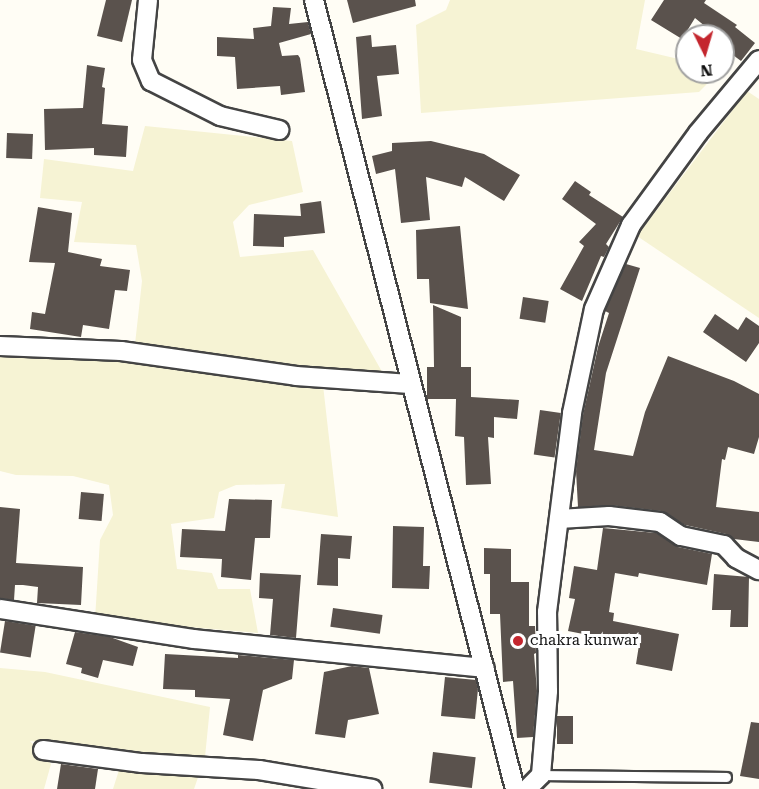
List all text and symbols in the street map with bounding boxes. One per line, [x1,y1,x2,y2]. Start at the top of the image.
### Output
north arrow [675,24,735,84]
text: N [699,60,713,80]
place label: chakra kunwar [530,632,638,650]
marker: chakra kunwar [511,634,525,648]

